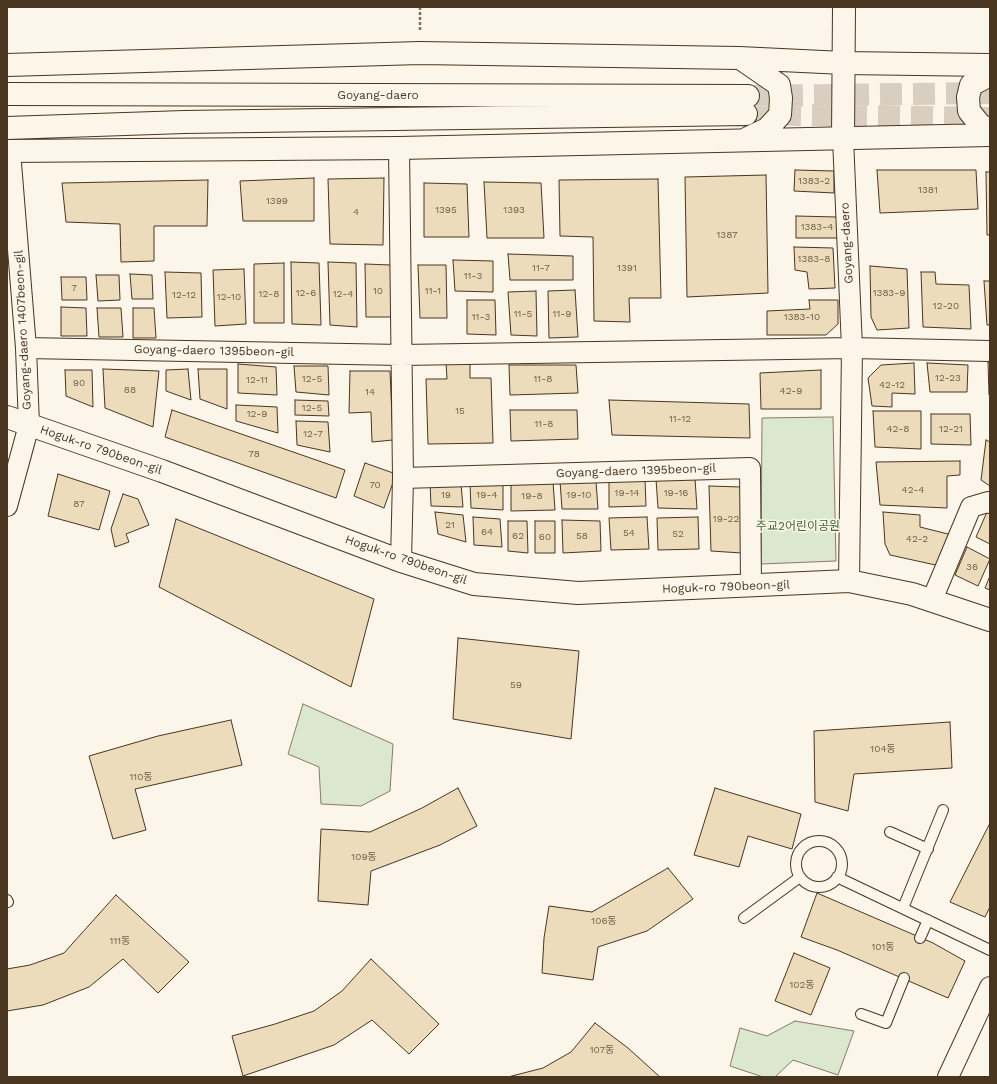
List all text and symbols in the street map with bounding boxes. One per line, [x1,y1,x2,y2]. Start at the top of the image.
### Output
street label: Goyang-daero [337,88,419,102]
house number: 1383-2 [798,175,830,187]
house number: 1381 [918,184,938,196]
house number: 1399 [266,195,288,207]
street label: Goyang-daero [838,202,856,284]
house number: 1395 [435,204,457,216]
house number: 1393 [503,204,525,216]
house number: 4 [353,206,359,218]
house number: 1383-4 [801,221,833,233]
house number: 1387 [716,229,738,241]
street label: Goyang-daero 1407beon-gil [12,250,34,410]
house number: 1383-8 [798,253,830,265]
house number: 11-7 [532,262,550,274]
house number: 1391 [617,262,637,274]
house number: 11-3 [464,270,482,282]
house number: 7 [71,282,77,294]
house number: 10 [373,285,383,297]
house number: 11-1 [425,285,441,297]
house number: 12-6 [296,287,316,299]
house number: 1383-9 [873,287,905,299]
house number: 12-8 [259,288,279,300]
house number: 12-4 [333,288,353,300]
house number: 12-12 [172,289,196,301]
house number: 12-10 [217,291,241,303]
house number: 12-20 [933,300,959,312]
house number: 11-5 [514,308,532,320]
house number: 11-9 [553,308,571,320]
house number: 11-3 [472,311,490,323]
house number: 1383-10 [784,311,820,323]
street label: Goyang-daero 1395beon-gil [134,342,294,360]
house number: 12-23 [935,372,961,384]
house number: 12-5 [302,373,322,385]
house number: 11-8 [533,373,553,385]
house number: 12-11 [246,374,268,386]
house number: 90 [73,377,85,389]
house number: 42-12 [879,379,905,391]
house number: 88 [124,384,136,396]
house number: 42-9 [780,385,802,397]
house number: 14 [365,386,375,398]
house number: 12-5 [302,402,322,414]
house number: 15 [455,405,465,417]
house number: 12-9 [247,408,267,420]
house number: 11-12 [669,413,691,425]
house number: 11-8 [534,418,554,430]
street label: Hoguk-ro 790beon-gil [38,422,164,478]
house number: 42-8 [887,423,909,435]
house number: 12-21 [939,423,963,435]
house number: 12-7 [303,428,323,440]
house number: 78 [248,448,260,460]
street label: Goyang-daero 1395beon-gil [556,461,716,481]
house number: 70 [369,479,381,491]
house number: 42-4 [902,484,924,496]
house number: 19-14 [615,487,639,499]
house number: 19-16 [664,487,688,499]
house number: 19 [441,489,451,501]
house number: 19-4 [476,489,498,501]
house number: 19-10 [567,489,591,501]
house number: 19-8 [521,490,543,502]
house number: 87 [73,498,85,510]
house number: 19-22 [713,513,739,525]
house number: 21 [445,519,455,531]
park label: 주교2어린이공원 [756,519,840,533]
house number: 64 [481,526,493,538]
house number: 54 [623,527,635,539]
house number: 52 [672,528,684,540]
house number: 62 [512,530,524,542]
house number: 58 [576,530,588,542]
house number: 60 [539,531,551,543]
street label: Hoguk-ro 790beon-gil [343,532,469,588]
house number: 42-2 [906,533,928,545]
house number: 36 [966,561,978,573]
street label: Hoguk-ro 790beon-gil [662,578,790,596]
house number: 59 [510,679,522,691]
house number: 104동 [870,743,896,755]
house number: 110동 [129,771,153,783]
house number: 109동 [351,851,377,863]
house number: 106동 [591,915,617,927]
house number: 111동 [110,935,130,947]
house number: 101동 [871,941,895,953]
house number: 102동 [789,979,815,991]
house number: 107동 [590,1044,614,1056]

